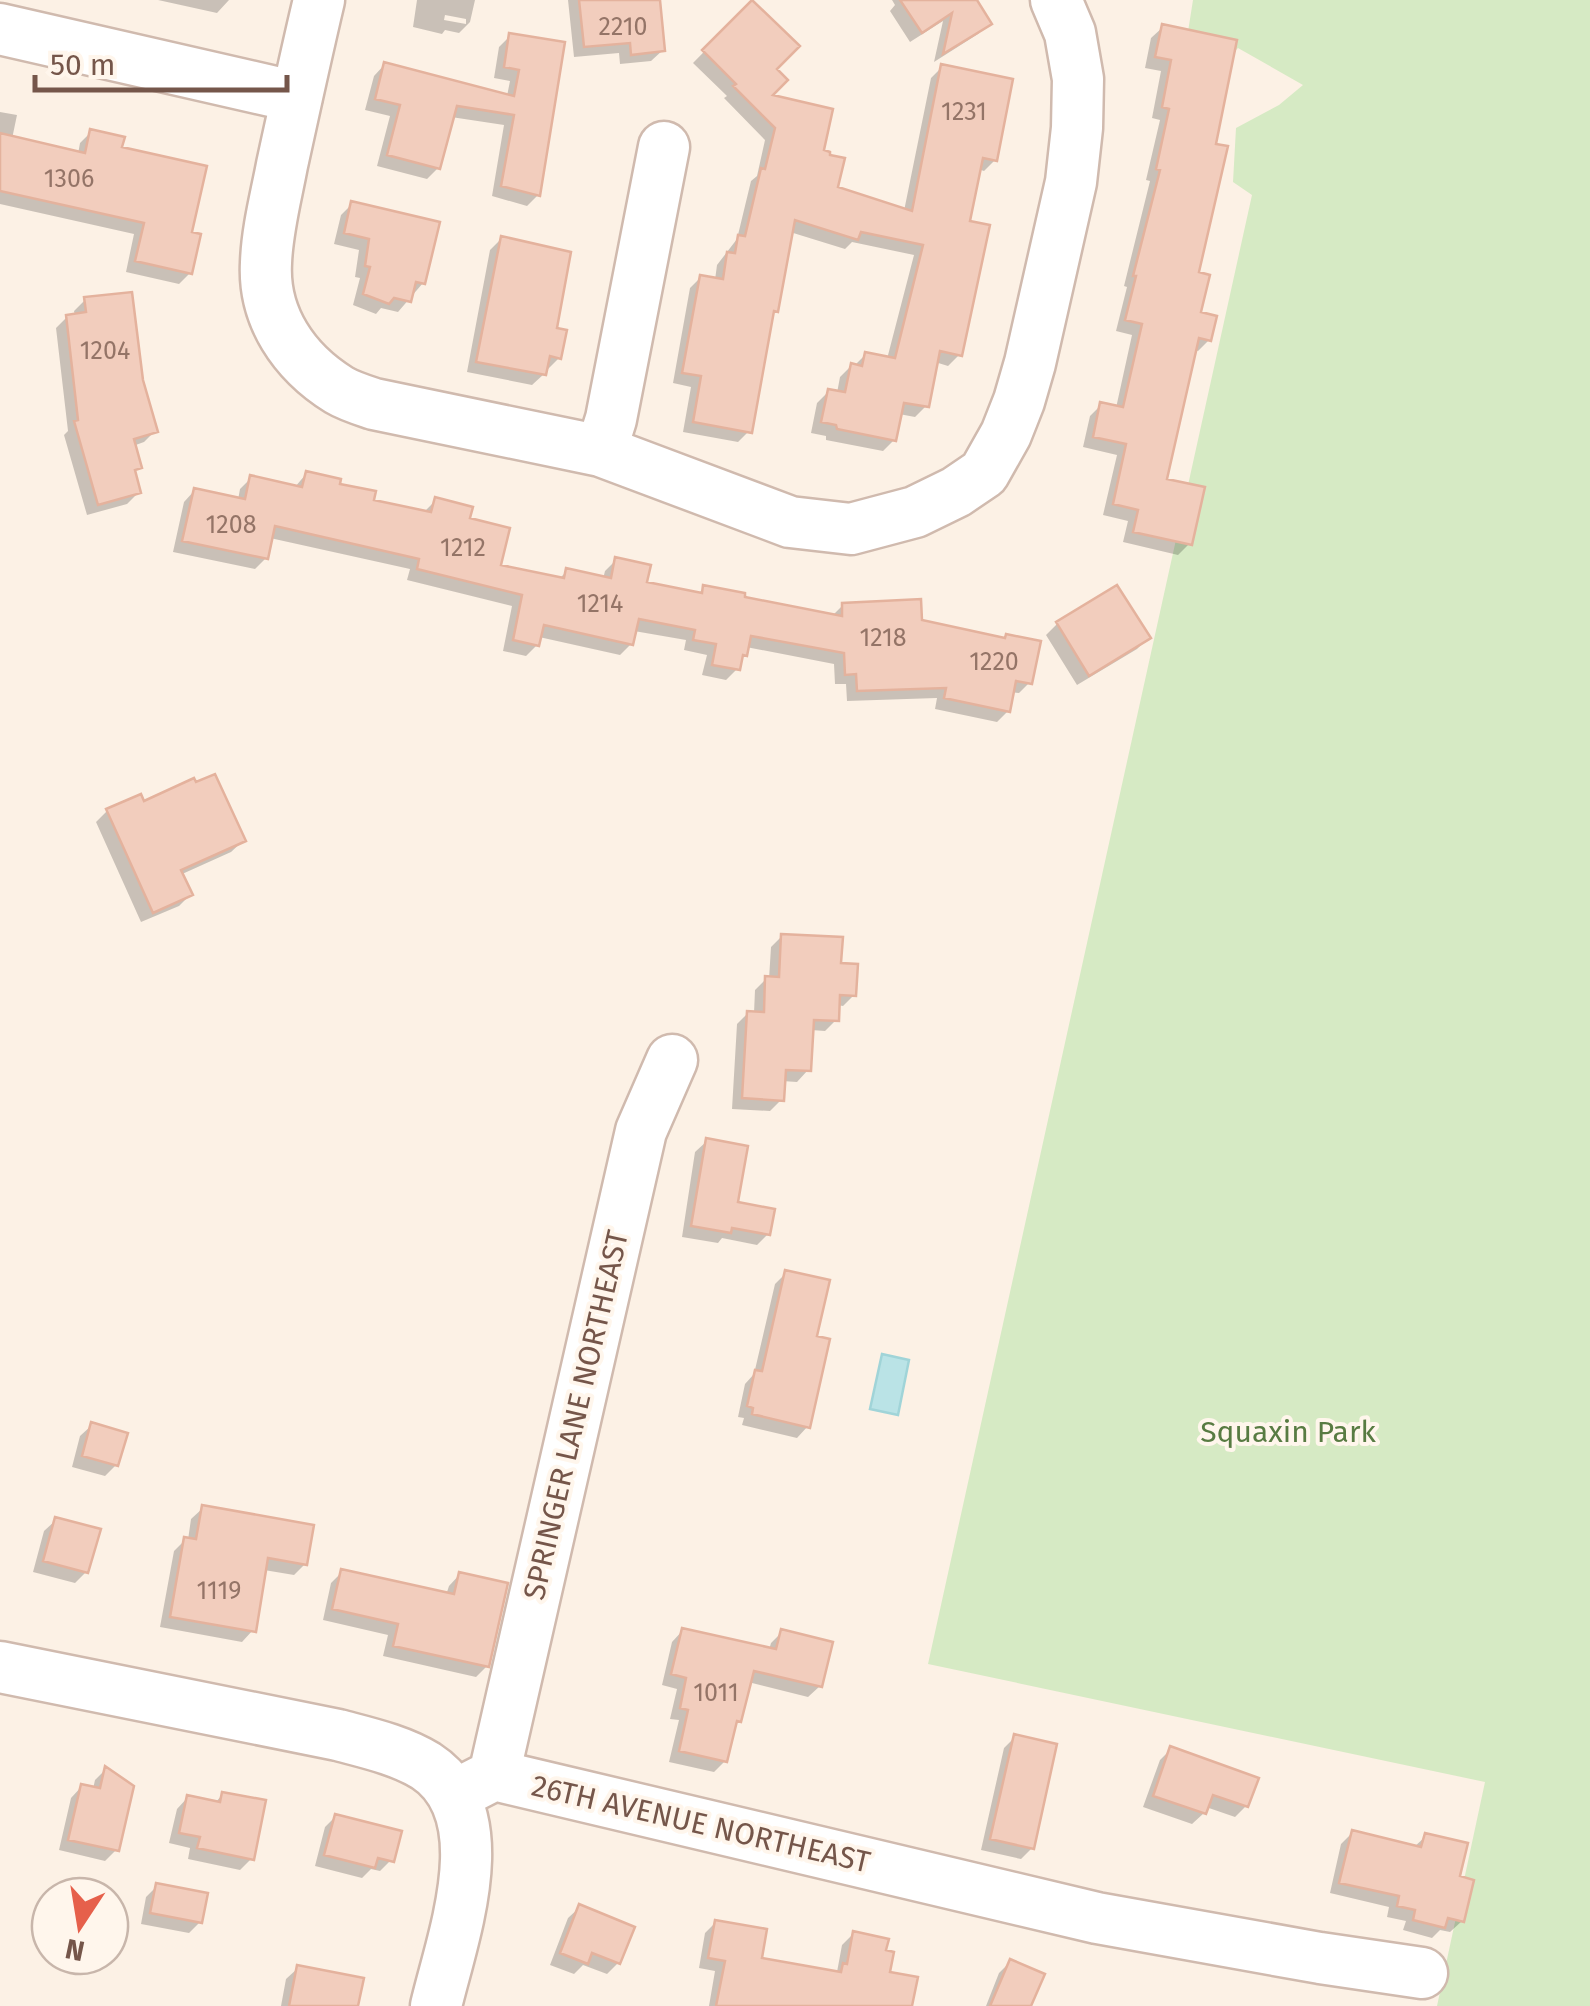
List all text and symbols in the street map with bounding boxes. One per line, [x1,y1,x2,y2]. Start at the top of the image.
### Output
house number: 2210 [599,12,647,42]
scale bar [35,30,288,92]
text: 50 m [50,47,115,83]
house number: 1231 [941,97,987,127]
house number: 1306 [44,164,94,194]
house number: 1204 [80,336,130,366]
house number: 1208 [206,510,256,540]
house number: 1212 [440,533,486,563]
house number: 1214 [577,589,623,619]
house number: 1218 [859,623,907,653]
house number: 1220 [969,647,1019,677]
street label: SPRINGER LANE NORTHEAST [516,1226,636,1603]
park label: Squaxin Park [1200,1414,1376,1450]
house number: 1119 [197,1576,241,1606]
house number: 1011 [693,1678,739,1708]
street label: 26TH AVENUE NORTHEAST [528,1768,874,1881]
north arrow [30,1876,130,1976]
text: N [62,1932,87,1968]

